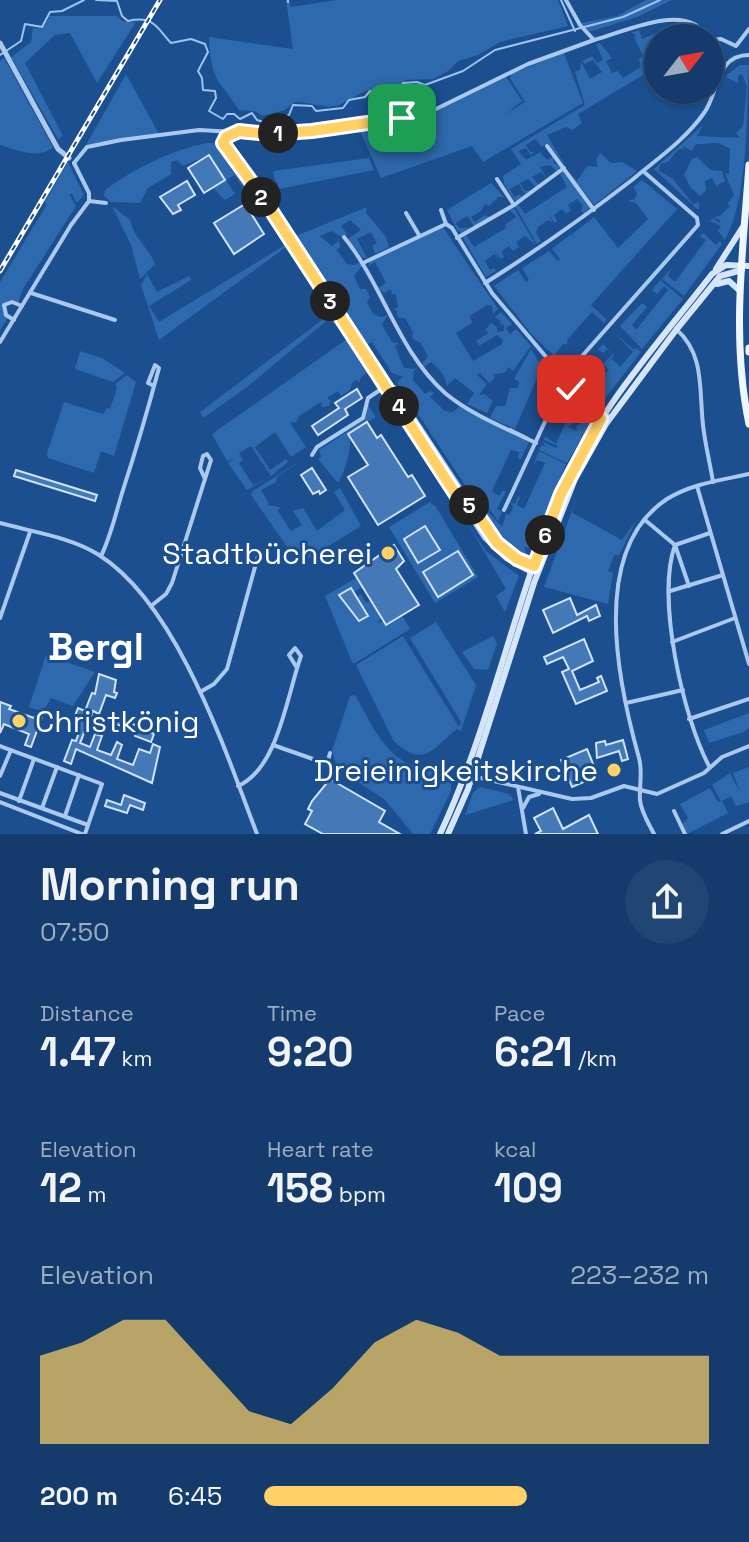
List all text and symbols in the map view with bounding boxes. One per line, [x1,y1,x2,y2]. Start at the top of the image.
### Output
north arrow [644,24,724,104]
map controls [644,24,724,104]
pin [368,84,436,152]
icon: arrive [380,96,424,140]
pin: 1 [258,113,298,153]
text: 1 [273,119,283,147]
pin: 2 [241,177,281,217]
text: 2 [254,183,268,211]
pin: 3 [310,281,350,321]
text: 3 [323,287,337,315]
pin [537,355,605,423]
icon: check [549,367,593,411]
pin: 4 [379,386,419,426]
text: 4 [392,392,406,420]
pin: 5 [449,485,489,525]
text: 5 [462,491,476,519]
pin: 6 [525,515,565,555]
text: 6 [538,521,552,549]
place label: Stadtbücherei [162,534,372,573]
marker: Stadtbücherei [379,544,397,562]
district label: Bergl [48,623,144,671]
place label: Christkönig [35,702,199,741]
marker: Christkönig [10,712,28,730]
place label: Dreieinigkeitskirche [314,751,598,790]
marker: Dreieinigkeitskirche [605,761,623,779]
text: Morning run [40,857,300,913]
button: share [625,860,709,944]
text: 07:50 [40,915,110,949]
text: Distance [40,999,134,1027]
text: Time [267,999,317,1027]
text: Pace [494,999,546,1027]
text: 1.47 [40,1027,116,1078]
text: 9:20 [267,1027,353,1078]
text: 6:21 [494,1027,572,1078]
text: km [116,1044,152,1072]
text: /km [572,1044,617,1072]
text: Elevation [40,1135,136,1163]
text: Heart rate [267,1135,374,1163]
text: kcal [494,1135,536,1163]
text: 12 [40,1163,82,1214]
text: 158 [267,1163,333,1214]
text: 109 [494,1163,563,1214]
text: m [82,1180,106,1208]
text: bpm [333,1180,386,1208]
text: Elevation [40,1258,154,1292]
text: 223–232 m [570,1258,709,1292]
text: 200 m [40,1479,118,1513]
text: 6:45 [168,1479,222,1513]

